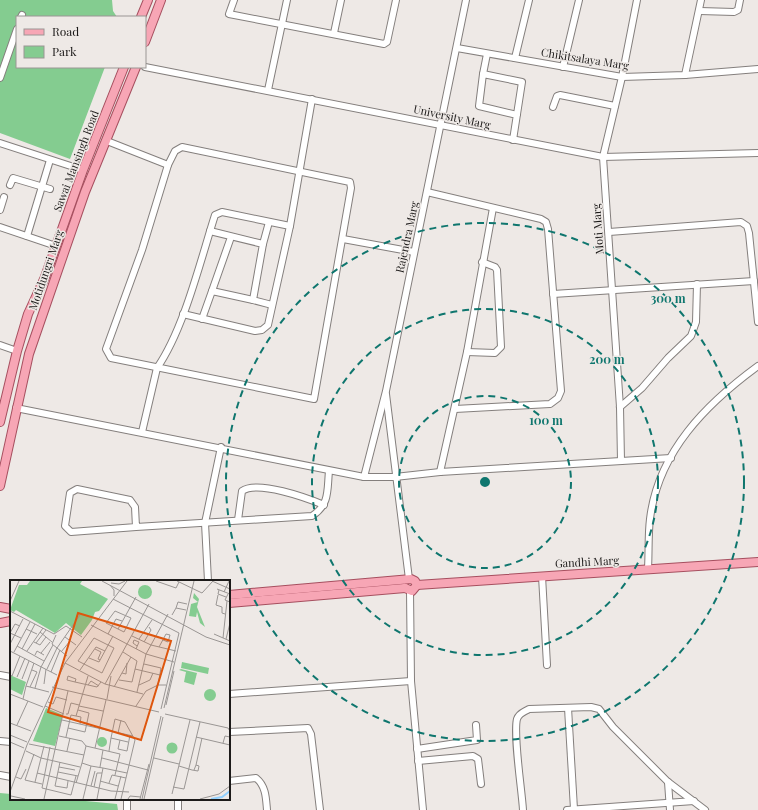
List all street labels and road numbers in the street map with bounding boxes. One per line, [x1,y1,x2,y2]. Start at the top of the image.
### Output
street label: Chikitsalaya Marg [540,44,630,73]
street label: University Marg [412,101,492,132]
street label: Sawai Mansingh Road [49,107,102,214]
street label: Rajendra Marg [392,200,421,274]
street label: Moti Marg [588,203,607,255]
street label: Motidungri Marg [25,227,66,312]
street label: Gandhi Marg [554,552,620,571]

